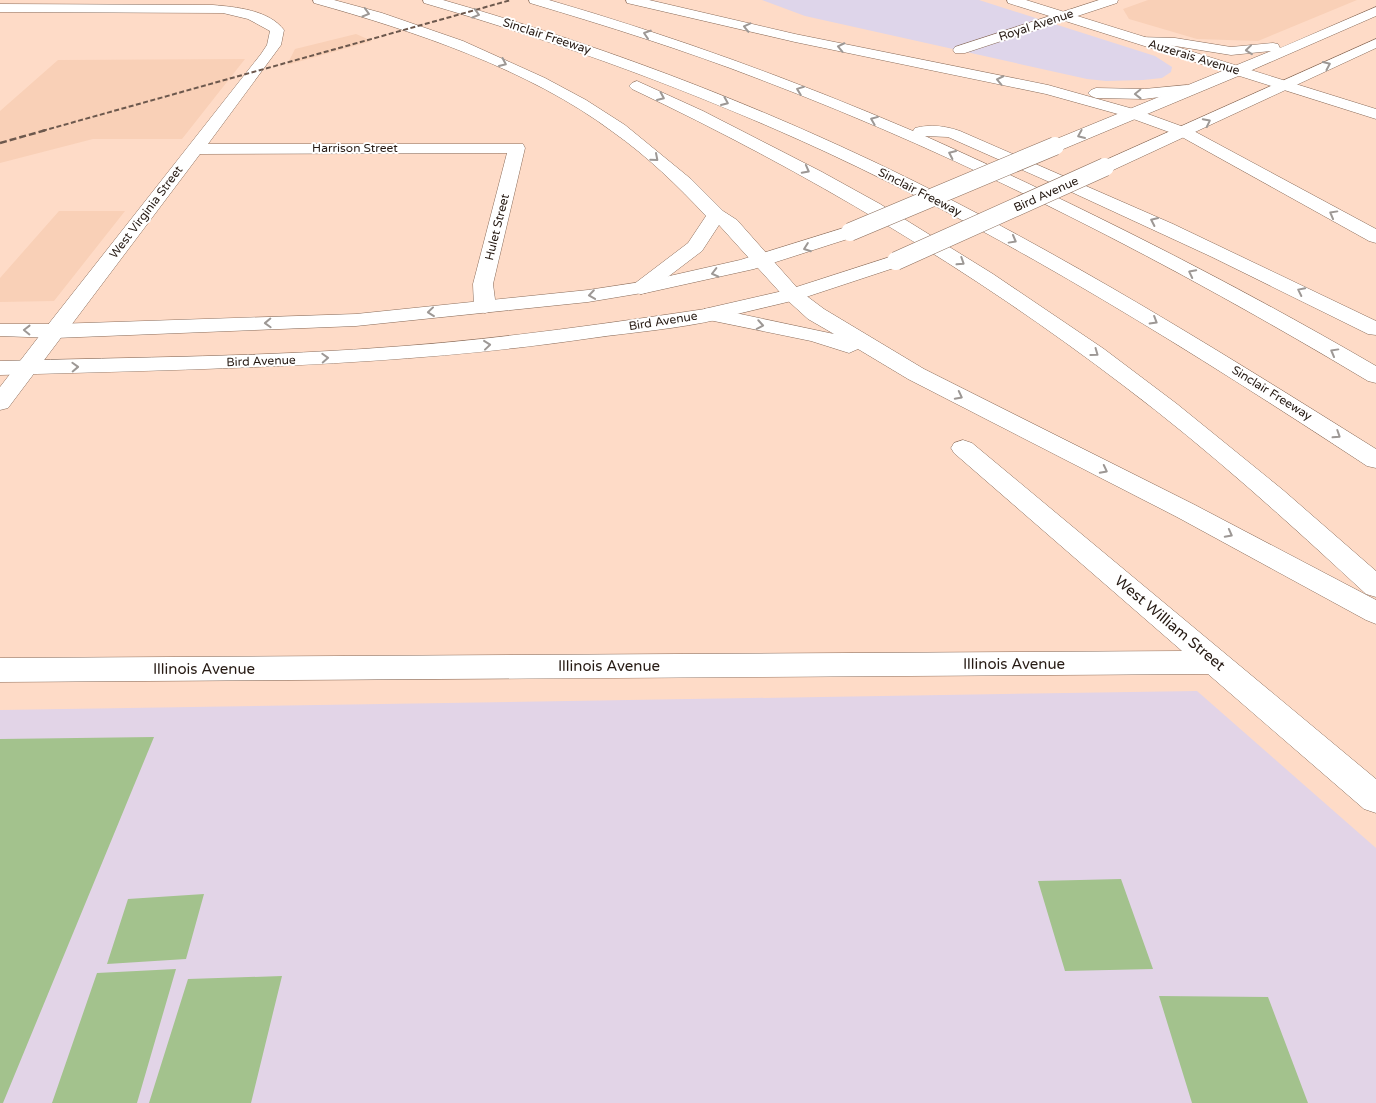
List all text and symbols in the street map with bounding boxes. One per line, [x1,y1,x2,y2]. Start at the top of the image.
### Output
street label: Royal Avenue [997,6,1075,44]
one-way arrow [362,7,371,18]
one-way arrow [471,8,479,18]
street label: Sinclair Freeway [501,15,593,57]
one-way arrow [743,22,752,33]
one-way arrow [643,30,652,40]
street label: Auzerais Avenue [1147,36,1242,78]
one-way arrow [836,42,845,53]
one-way arrow [1245,44,1253,55]
one-way arrow [498,57,507,68]
one-way arrow [1322,61,1331,71]
one-way arrow [995,75,1004,85]
one-way arrow [796,86,804,96]
one-way arrow [1134,89,1142,99]
one-way arrow [656,90,665,101]
one-way arrow [720,96,729,107]
one-way arrow [870,115,879,126]
one-way arrow [1202,118,1211,128]
one-way arrow [1077,128,1086,139]
street label: Harrison Street [312,141,398,155]
one-way arrow [948,150,957,160]
one-way arrow [650,152,659,161]
street label: West Virginia Street [107,163,186,261]
one-way arrow [801,164,810,174]
street label: Sinclair Freeway [876,165,965,219]
street label: Bird Avenue [1012,173,1081,214]
street label: Hulet Street [482,192,512,262]
one-way arrow [1330,210,1339,220]
one-way arrow [1150,217,1159,228]
one-way arrow [1008,234,1017,244]
one-way arrow [803,242,811,252]
one-way arrow [955,255,964,265]
one-way arrow [710,267,719,278]
one-way arrow [1188,269,1197,279]
one-way arrow [1297,287,1306,298]
one-way arrow [588,290,597,300]
one-way arrow [427,306,435,317]
street label: Bird Avenue [628,309,699,333]
one-way arrow [1149,314,1158,324]
one-way arrow [264,318,272,328]
one-way arrow [755,319,764,329]
one-way arrow [23,325,31,335]
one-way arrow [483,340,491,351]
one-way arrow [1089,347,1099,356]
one-way arrow [1330,348,1339,358]
street label: Bird Avenue [226,353,296,369]
one-way arrow [322,353,330,364]
one-way arrow [72,361,80,372]
street label: Sinclair Freeway [1229,363,1315,424]
one-way arrow [954,390,963,400]
one-way arrow [1332,428,1341,438]
one-way arrow [1099,464,1108,474]
one-way arrow [1223,528,1232,538]
street label: West William Street [1111,572,1229,675]
street label: Illinois Avenue [963,655,1065,673]
street label: Illinois Avenue [558,657,660,675]
street label: Illinois Avenue [153,660,255,678]

